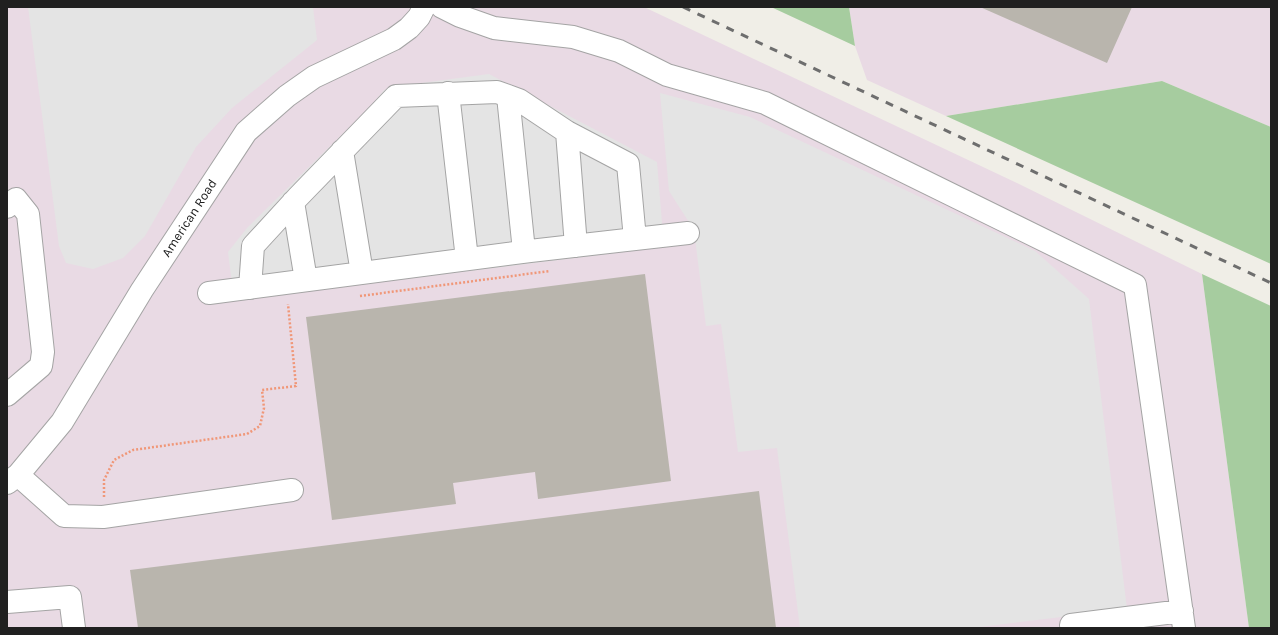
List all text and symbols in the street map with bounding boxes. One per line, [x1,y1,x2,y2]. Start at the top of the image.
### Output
street label: American Road [158,176,220,260]

